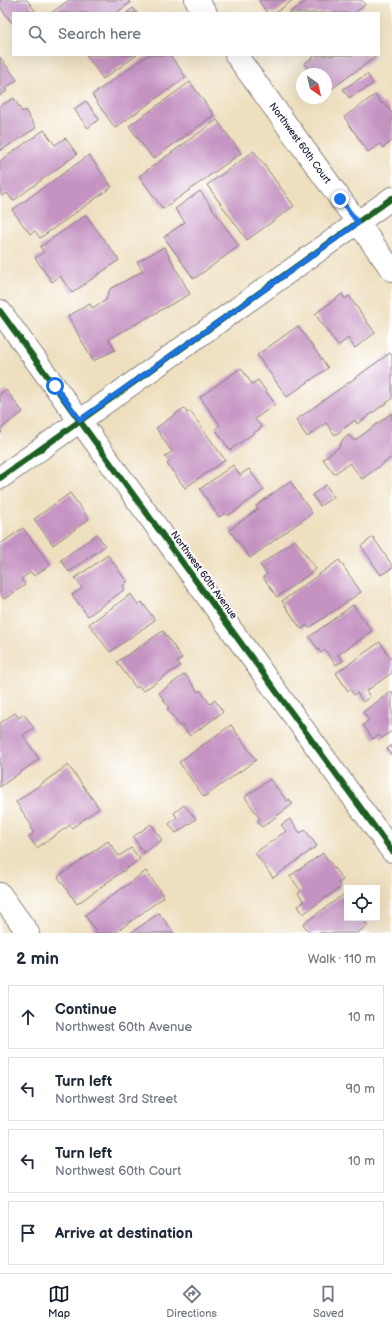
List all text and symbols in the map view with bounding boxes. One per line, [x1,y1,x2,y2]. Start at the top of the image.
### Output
search box [12,12,380,56]
icon: search [26,23,48,45]
text: Search here [58,25,141,44]
north arrow [296,68,332,104]
street label: Northwest 60th Court [267,100,333,186]
route end [331,190,349,208]
route start [46,377,64,395]
street label: Northwest 60th Avenue [168,529,240,621]
map controls [344,885,380,921]
button: locate [344,885,380,921]
text: 2 min [16,949,59,969]
text: Walk · 110 m [308,951,376,967]
text: Continue [55,1000,117,1019]
icon: ahead [17,1006,39,1028]
text: 10 m [348,1009,375,1025]
text: Northwest 60th Avenue [55,1019,192,1035]
text: Turn left [55,1072,112,1091]
icon: left [17,1078,39,1100]
text: 90 m [346,1081,375,1097]
text: Northwest 3rd Street [55,1091,177,1107]
text: Turn left [55,1144,112,1163]
icon: left [17,1150,39,1172]
text: 10 m [348,1153,375,1169]
text: Northwest 60th Court [55,1163,181,1179]
icon: arrive [17,1222,39,1244]
text: Arrive at destination [55,1224,193,1243]
tab: Map [48,1283,70,1320]
tab: Directions [166,1283,217,1320]
tab: Saved [313,1283,344,1320]

